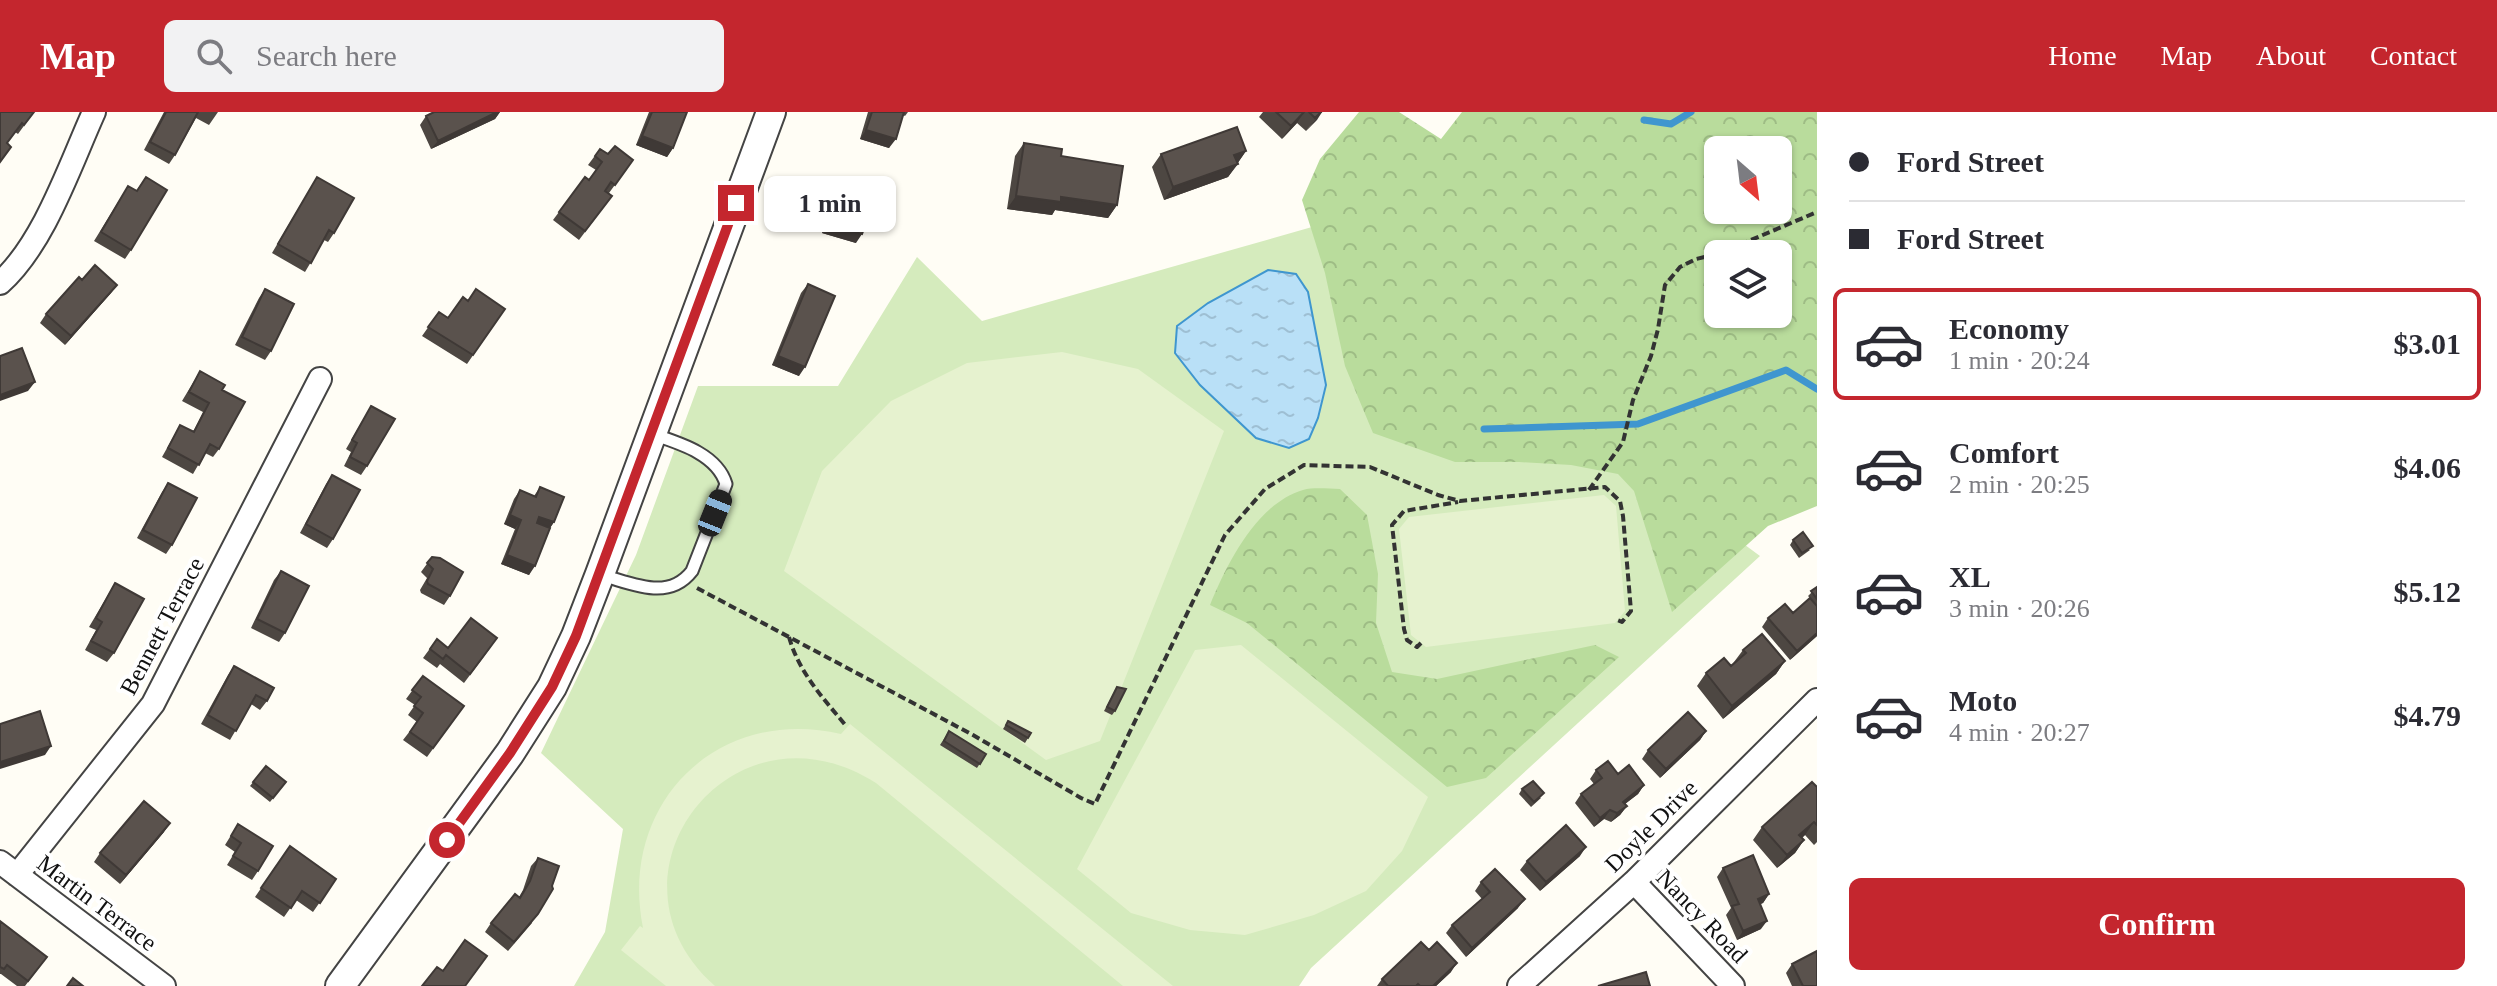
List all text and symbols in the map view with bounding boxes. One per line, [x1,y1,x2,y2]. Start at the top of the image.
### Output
search box [164,20,724,92]
icon: search [192,34,236,78]
text: Map [40,35,116,77]
text: Search here [256,39,397,72]
text: Home [2048,40,2117,71]
text: Map [2161,40,2212,71]
text: About [2256,40,2326,71]
text: Contact [2370,40,2457,71]
north arrow [1704,136,1792,224]
map controls [1704,136,1792,328]
text: Ford Street [1897,145,2044,178]
callout: 1 min [764,175,896,231]
route end [718,185,754,221]
text: 1 min [799,189,861,218]
text: Ford Street [1897,222,2044,255]
button: layers [1704,240,1792,328]
icon: car [1853,308,1925,380]
text: Economy [1949,312,2069,345]
text: $3.01 [2394,327,2461,360]
text: 1 min · 20:24 [1949,346,2090,375]
icon: car [1853,432,1925,504]
text: Comfort [1949,436,2059,469]
text: $4.06 [2394,451,2461,484]
text: 2 min · 20:25 [1949,470,2090,499]
car [695,486,735,540]
street label: Bennett Terrace [115,553,209,699]
icon: car [1853,556,1925,628]
text: XL [1949,560,1991,593]
text: $5.12 [2394,575,2461,608]
text: 3 min · 20:26 [1949,594,2090,623]
icon: car [1853,680,1925,752]
text: Moto [1949,684,2017,717]
text: $4.79 [2394,699,2461,732]
text: 4 min · 20:27 [1949,718,2090,747]
street label: Doyle Drive [1600,775,1702,877]
route start [429,822,465,858]
street label: Martin Terrace [32,850,162,956]
street label: Nancy Road [1651,864,1753,968]
button: Confirm [1849,878,2465,970]

